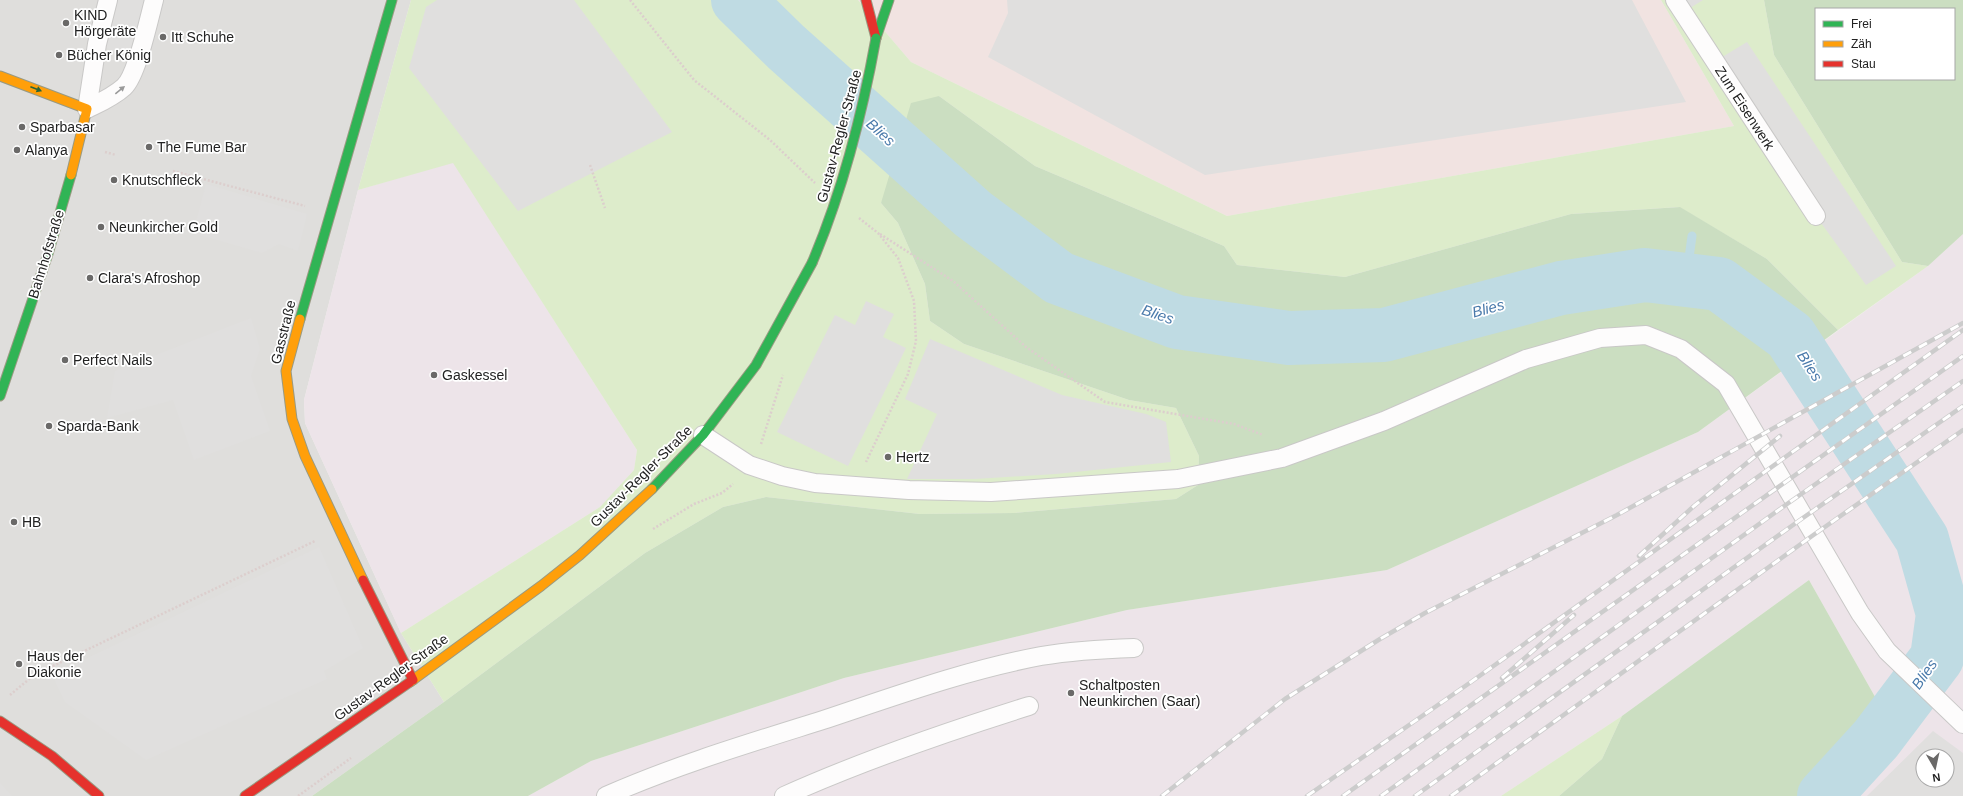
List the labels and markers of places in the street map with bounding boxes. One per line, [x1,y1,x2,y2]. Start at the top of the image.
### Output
place label: KIND Hörgeräte [74,7,136,39]
marker: KIND Hörgeräte [61,18,71,28]
place label: Itt Schuhe [171,29,234,45]
marker: Itt Schuhe [158,32,168,42]
place label: Bücher König [67,47,151,63]
marker: Bücher König [54,50,64,60]
place label: Sparbasar [30,119,95,135]
marker: Sparbasar [17,122,27,132]
place label: The Fume Bar [157,139,247,155]
place label: Alanya [25,142,68,158]
marker: The Fume Bar [144,142,154,152]
marker: Alanya [12,145,22,155]
place label: Knutschfleck [122,172,202,188]
marker: Knutschfleck [109,175,119,185]
place label: Neunkircher Gold [109,219,218,235]
marker: Neunkircher Gold [96,222,106,232]
place label: Clara's Afroshop [98,270,200,286]
marker: Clara's Afroshop [85,273,95,283]
place label: Perfect Nails [73,352,152,368]
marker: Perfect Nails [60,355,70,365]
place label: Gaskessel [442,367,507,383]
marker: Gaskessel [429,370,439,380]
place label: Sparda-Bank [57,418,140,434]
marker: Sparda-Bank [44,421,54,431]
place label: Hertz [896,449,929,465]
marker: Hertz [883,452,893,462]
place label: HB [22,514,41,530]
marker: HB [9,517,19,527]
place label: Haus der Diakonie [27,648,84,680]
marker: Haus der Diakonie [14,659,24,669]
place label: Schaltposten Neunkirchen (Saar) [1079,677,1200,709]
marker: Schaltposten Neunkirchen (Saar) [1066,688,1076,698]

